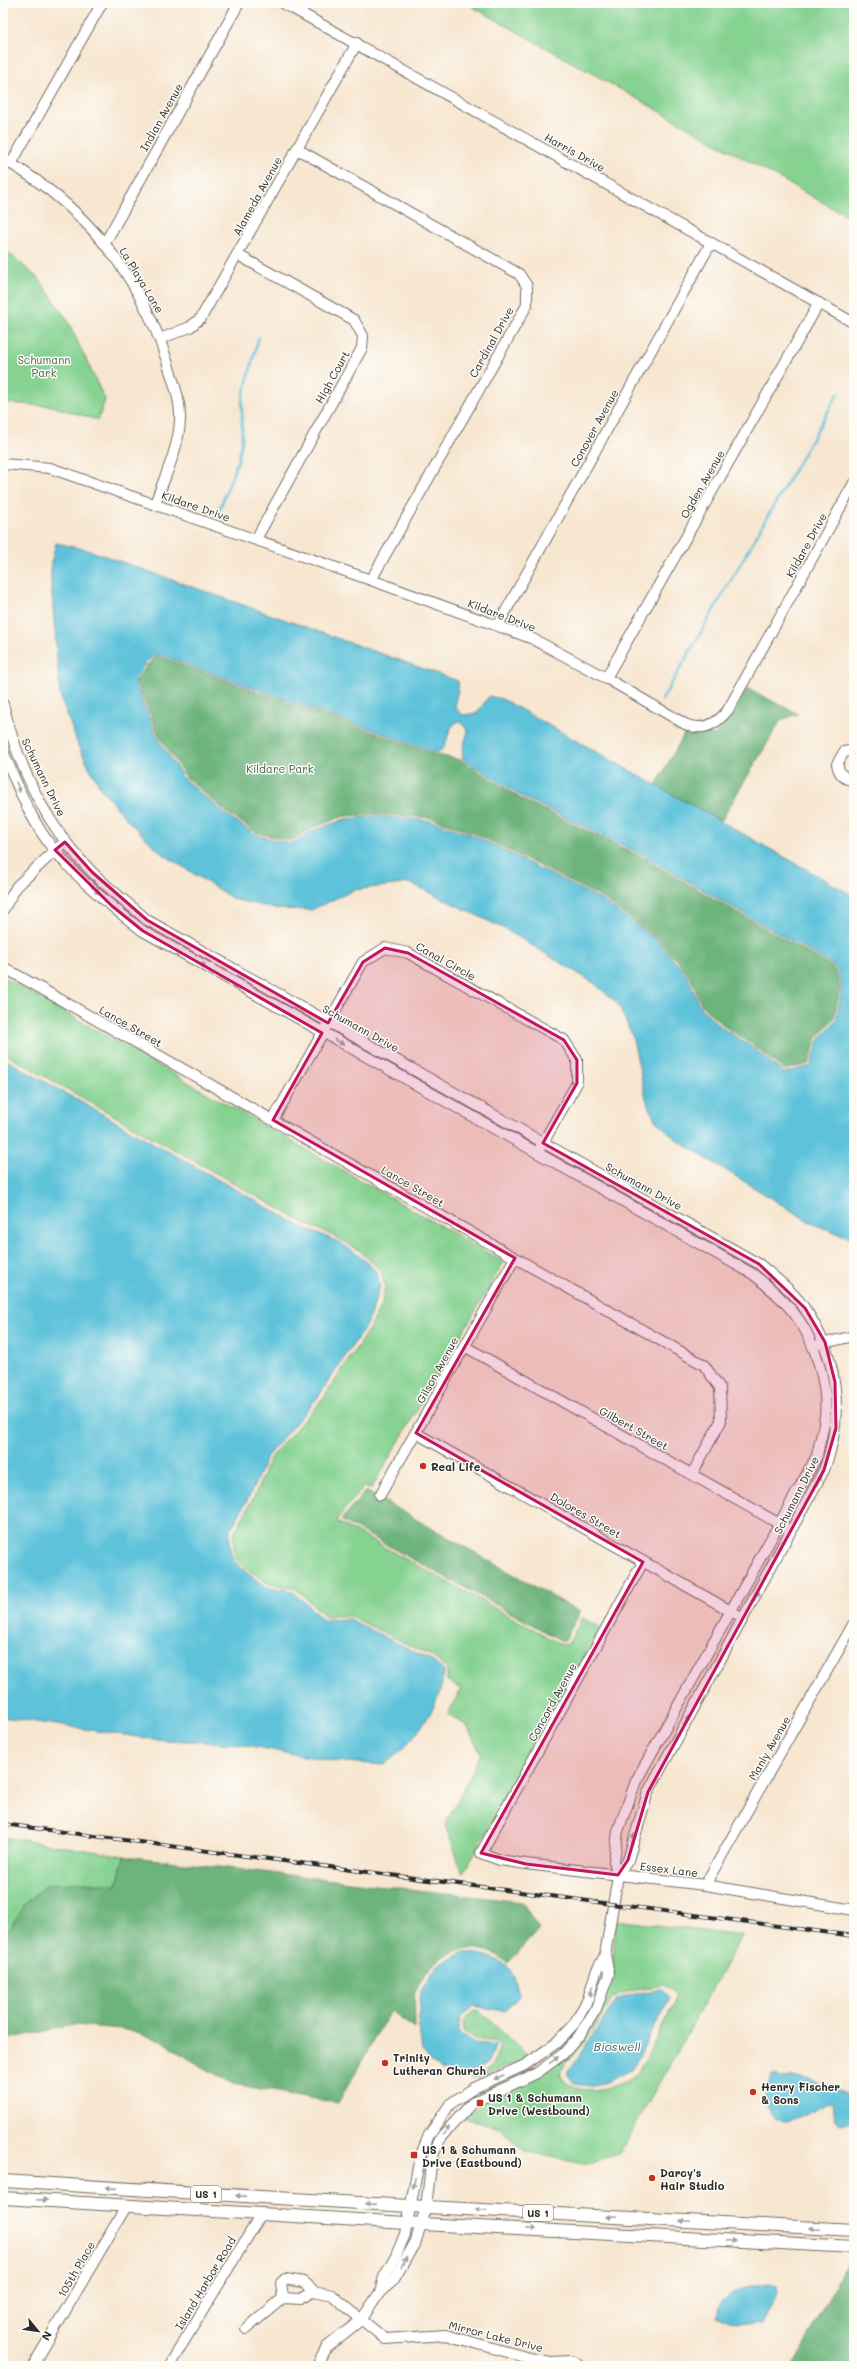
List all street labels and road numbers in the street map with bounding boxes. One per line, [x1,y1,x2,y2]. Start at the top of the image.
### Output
street label: Indian Avenue [136,80,186,154]
street label: Harris Drive [542,129,608,175]
street label: Alameda Avenue [229,154,285,238]
street label: La Playa Lane [116,244,168,316]
street label: Cardinal Drive [465,304,517,380]
street label: High Court [311,348,353,406]
street label: Conover Avenue [566,386,622,470]
street label: Ogden Avenue [676,447,728,521]
street label: Kildare Drive [160,487,232,525]
street label: Kildare Drive [782,510,830,580]
street label: Kildare Drive [466,595,538,635]
street label: Schumann Drive [19,735,70,819]
street label: Canal Circle [413,938,479,984]
street label: Schumann Drive [320,1001,402,1055]
street label: Lance Street [97,1002,165,1050]
street label: Schumann Drive [603,1159,685,1213]
street label: Lance Street [379,1162,447,1210]
street label: Gilson Avenue [413,1334,462,1406]
street label: Gilbert Street [597,1403,671,1453]
street label: Schumann Drive [770,1453,822,1536]
street label: Dolores Street [548,1489,624,1541]
street label: Concord Avenue [524,1660,580,1744]
street label: Manly Avenue [745,1713,794,1783]
street label: Essex Lane [639,1858,699,1880]
road number: US 1 [191,2186,221,2202]
road number: US 1 [523,2205,553,2221]
street label: Island Harbor Road [171,2233,239,2333]
street label: 105th Place [54,2238,98,2300]
street label: Mirror Lake Drive [447,2317,545,2355]

